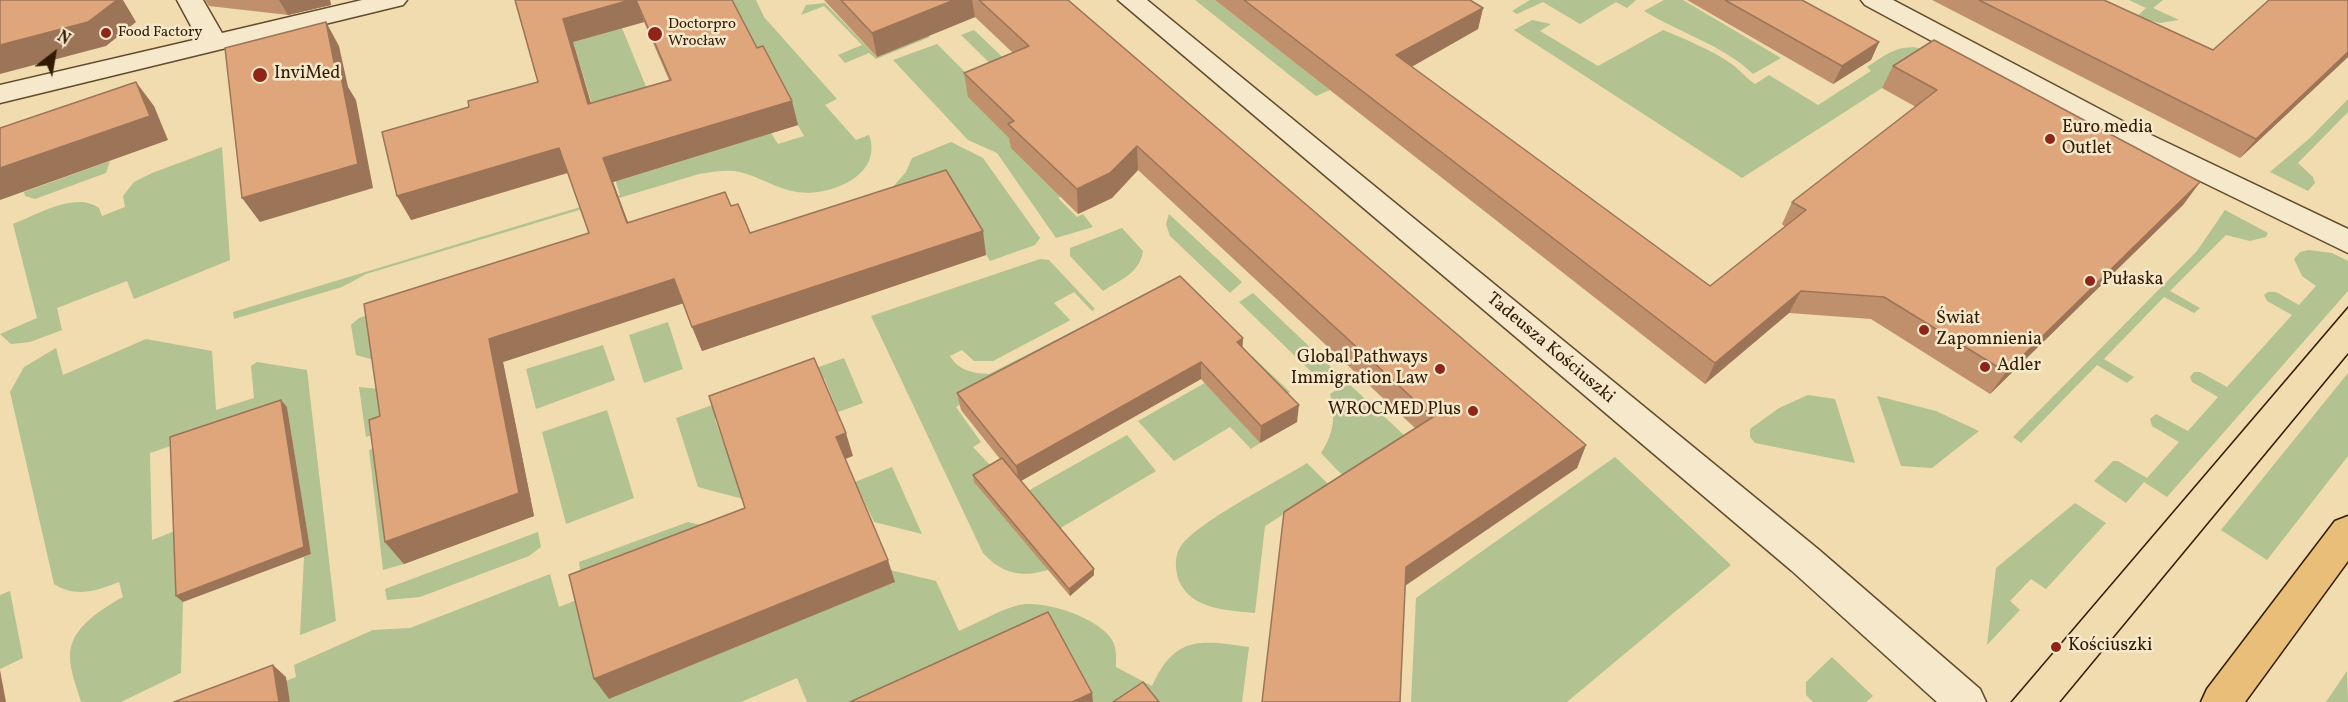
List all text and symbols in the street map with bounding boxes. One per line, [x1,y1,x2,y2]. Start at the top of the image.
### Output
place label: Doctorpro Wrocław [668,16,736,51]
north arrow [24,24,84,84]
place label: Food Factory [118,24,202,42]
marker: Doctorpro Wrocław [646,25,664,43]
text: N [53,26,74,51]
marker: Food Factory [99,26,113,40]
place label: InviMed [274,64,340,86]
marker: InviMed [251,66,269,84]
place label: Euro media Outlet [2062,118,2153,160]
marker: Euro media Outlet [2043,132,2057,146]
place label: Pułaska [2102,270,2163,292]
marker: Pułaska [2083,274,2097,288]
street label: Tadeusza Kościuszki [1481,289,1619,409]
place label: Świat Zapomnienia [1936,309,2042,352]
marker: Świat Zapomnienia [1917,323,1931,337]
place label: Global Pathways Immigration Law [1291,348,1428,391]
place label: Adler [1997,356,2041,378]
marker: Adler [1978,360,1992,374]
marker: Global Pathways Immigration Law [1433,362,1447,376]
place label: WROCMED Plus [1328,400,1461,422]
marker: WROCMED Plus [1466,404,1480,418]
place label: Kościuszki [2068,636,2152,658]
marker: Kościuszki [2049,640,2063,654]

